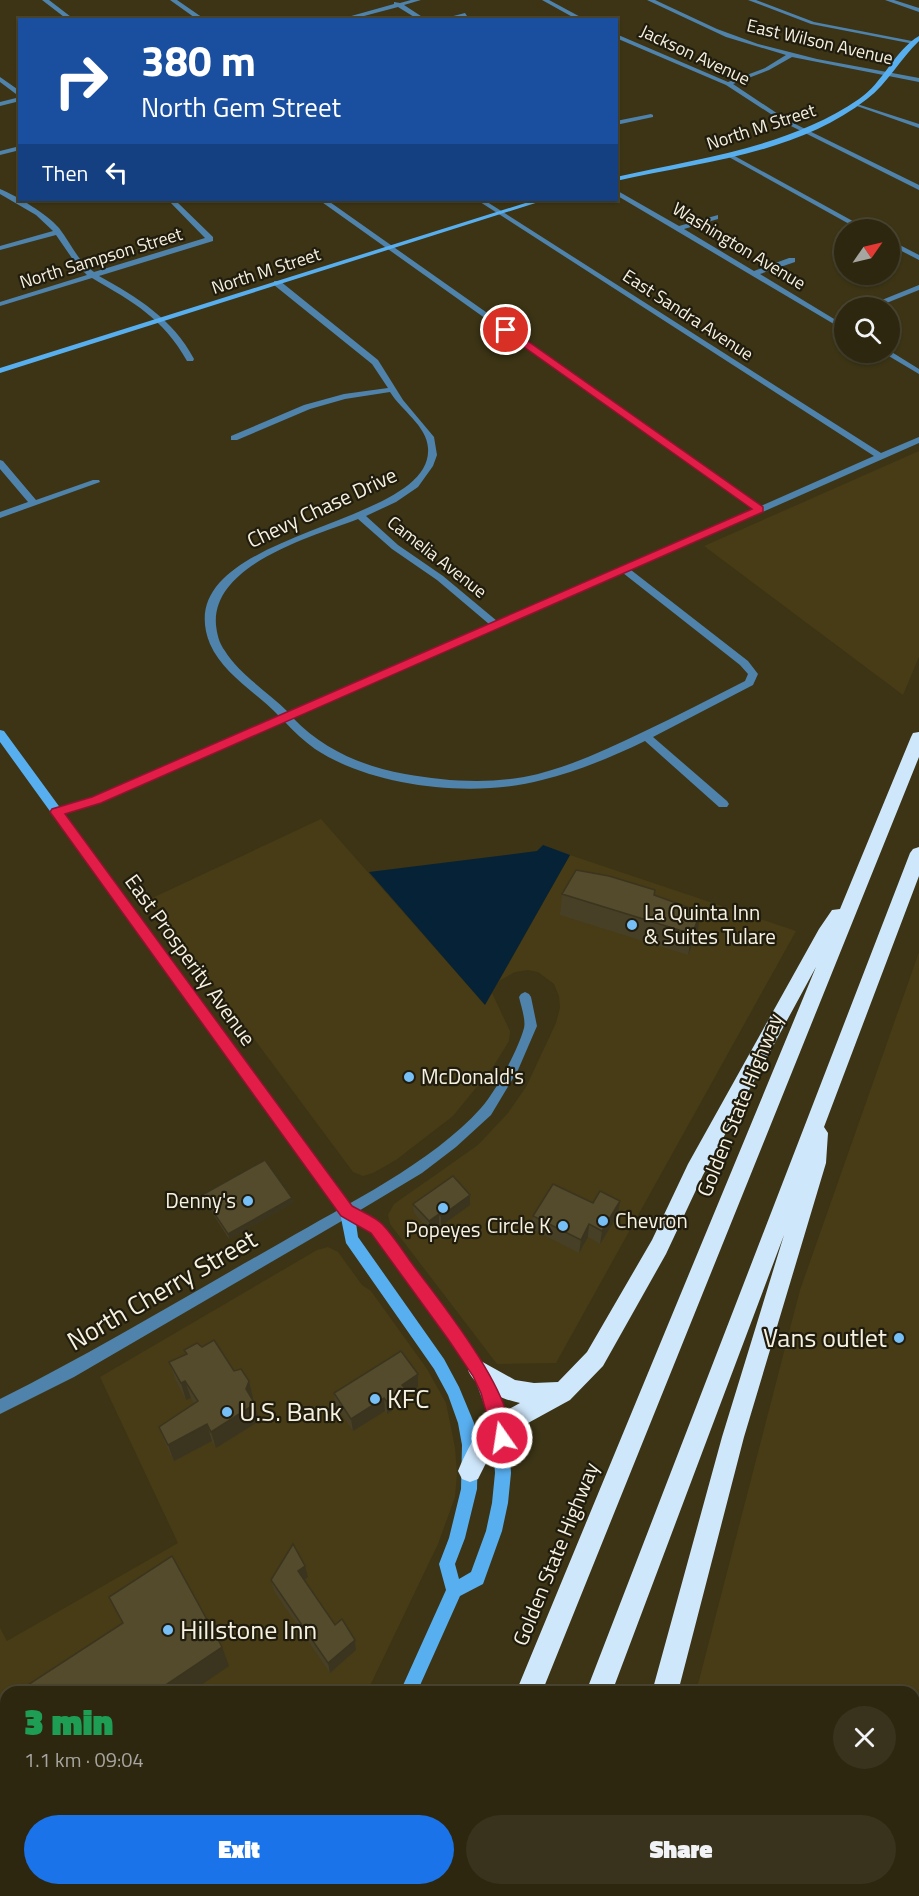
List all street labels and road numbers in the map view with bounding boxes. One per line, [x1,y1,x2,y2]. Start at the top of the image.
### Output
street label: East Wilson Avenue [744,12,896,71]
street label: Jackson Avenue [636,17,755,92]
street label: North M Street [703,96,820,157]
street label: Washington Avenue [667,195,811,296]
street label: North Sampson Street [16,220,186,295]
street label: North M Street [208,240,325,301]
street label: East Sandra Avenue [618,262,759,367]
street label: Chevy Chase Drive [241,458,402,556]
street label: Camelia Avenue [382,509,493,604]
street label: East Prosperity Avenue [117,867,264,1052]
street label: Golden State Highway [688,1008,791,1201]
street label: North Cherry Street [60,1219,264,1360]
street label: Golden State Highway [504,1457,607,1650]

